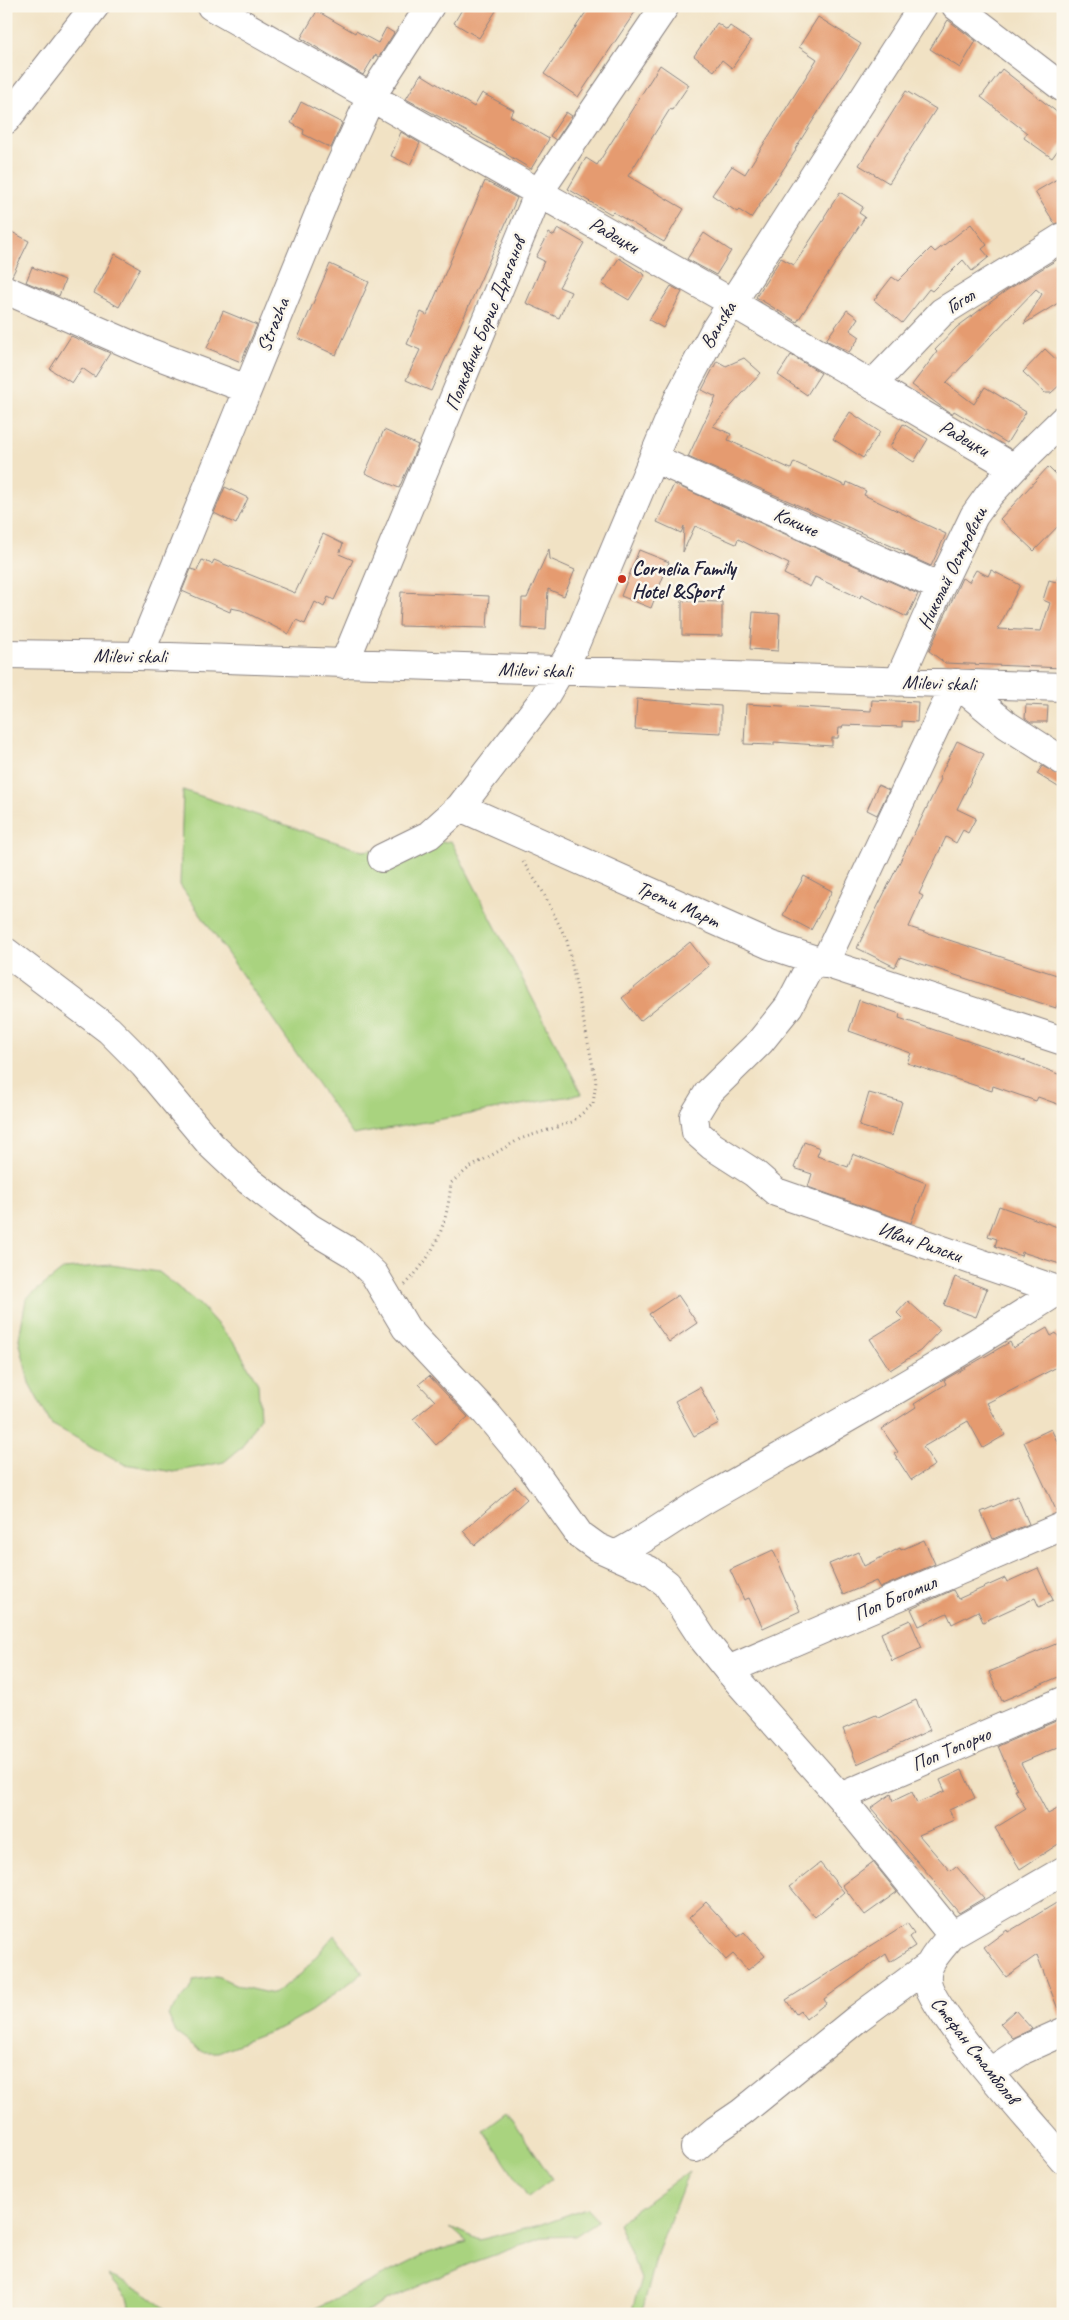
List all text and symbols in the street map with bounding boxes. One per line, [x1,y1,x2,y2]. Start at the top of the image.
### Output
street label: Радецки [585,211,645,260]
street label: Полковник Борис Драганов [439,231,532,414]
street label: Гогол [941,282,981,319]
street label: Strazha [251,292,296,356]
street label: Banska [694,295,743,353]
street label: Радецки [935,414,995,463]
street label: Кокиче [770,501,823,543]
street label: Николай Островски [912,502,993,633]
place label: Cornelia Family Hotel &Sport [632,556,738,604]
marker: Cornelia Family Hotel &Sport [616,573,628,585]
street label: Milevi skali [93,643,169,669]
street label: Milevi skali [498,656,574,684]
street label: Milevi skali [902,669,978,697]
street label: Трети Март [633,875,725,934]
street label: Иван Рилски [875,1216,967,1269]
street label: Поп Богомил [850,1569,942,1626]
street label: Поп Топорчо [908,1721,995,1777]
street label: Стефан Стамболов [925,1991,1027,2111]

